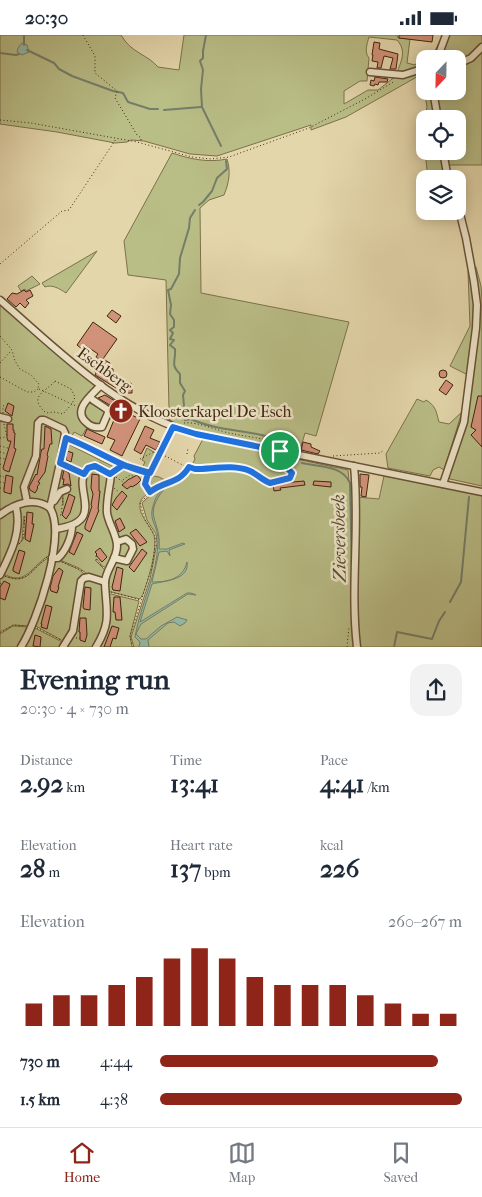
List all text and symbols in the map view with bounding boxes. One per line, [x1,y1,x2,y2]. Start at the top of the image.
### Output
text: 20:30 [25,7,68,29]
north arrow [416,50,466,100]
map controls [416,50,466,220]
button: locate [416,110,466,160]
button: layers [416,170,466,220]
street label: Eschberg [74,343,136,396]
church icon: Kloosterkapel De Esch [108,398,134,424]
place label: Kloosterkapel De Esch [138,402,292,421]
pin [259,430,301,472]
icon: arrive [266,437,294,465]
water label: Zieversbeek [328,494,351,583]
text: Evening run [20,663,170,696]
button: share [410,664,462,716]
text: 20:30 · 4 × 730 m [20,699,129,718]
text: Distance [20,752,73,769]
text: Time [170,752,202,769]
text: Pace [320,752,348,769]
text: 2.92 [20,769,63,798]
text: 13:41 [170,769,219,798]
text: 4:41 [320,769,365,798]
text: km [63,779,85,796]
text: /km [365,779,390,796]
text: Elevation [20,837,77,854]
text: Heart rate [170,837,233,854]
text: kcal [320,837,344,854]
text: 28 [20,854,45,883]
text: 137 [170,854,201,883]
text: 226 [320,854,359,883]
text: m [45,864,60,881]
text: bpm [201,864,231,881]
text: Elevation [20,912,85,931]
text: 260–267 m [388,912,462,931]
text: 730 m [20,1052,60,1071]
text: 4:44 [100,1052,132,1071]
text: 1.5 km [20,1090,60,1109]
text: 4:38 [100,1090,128,1109]
tab: Home [64,1139,100,1186]
tab: Map [228,1139,256,1186]
tab: Saved [383,1139,418,1186]

